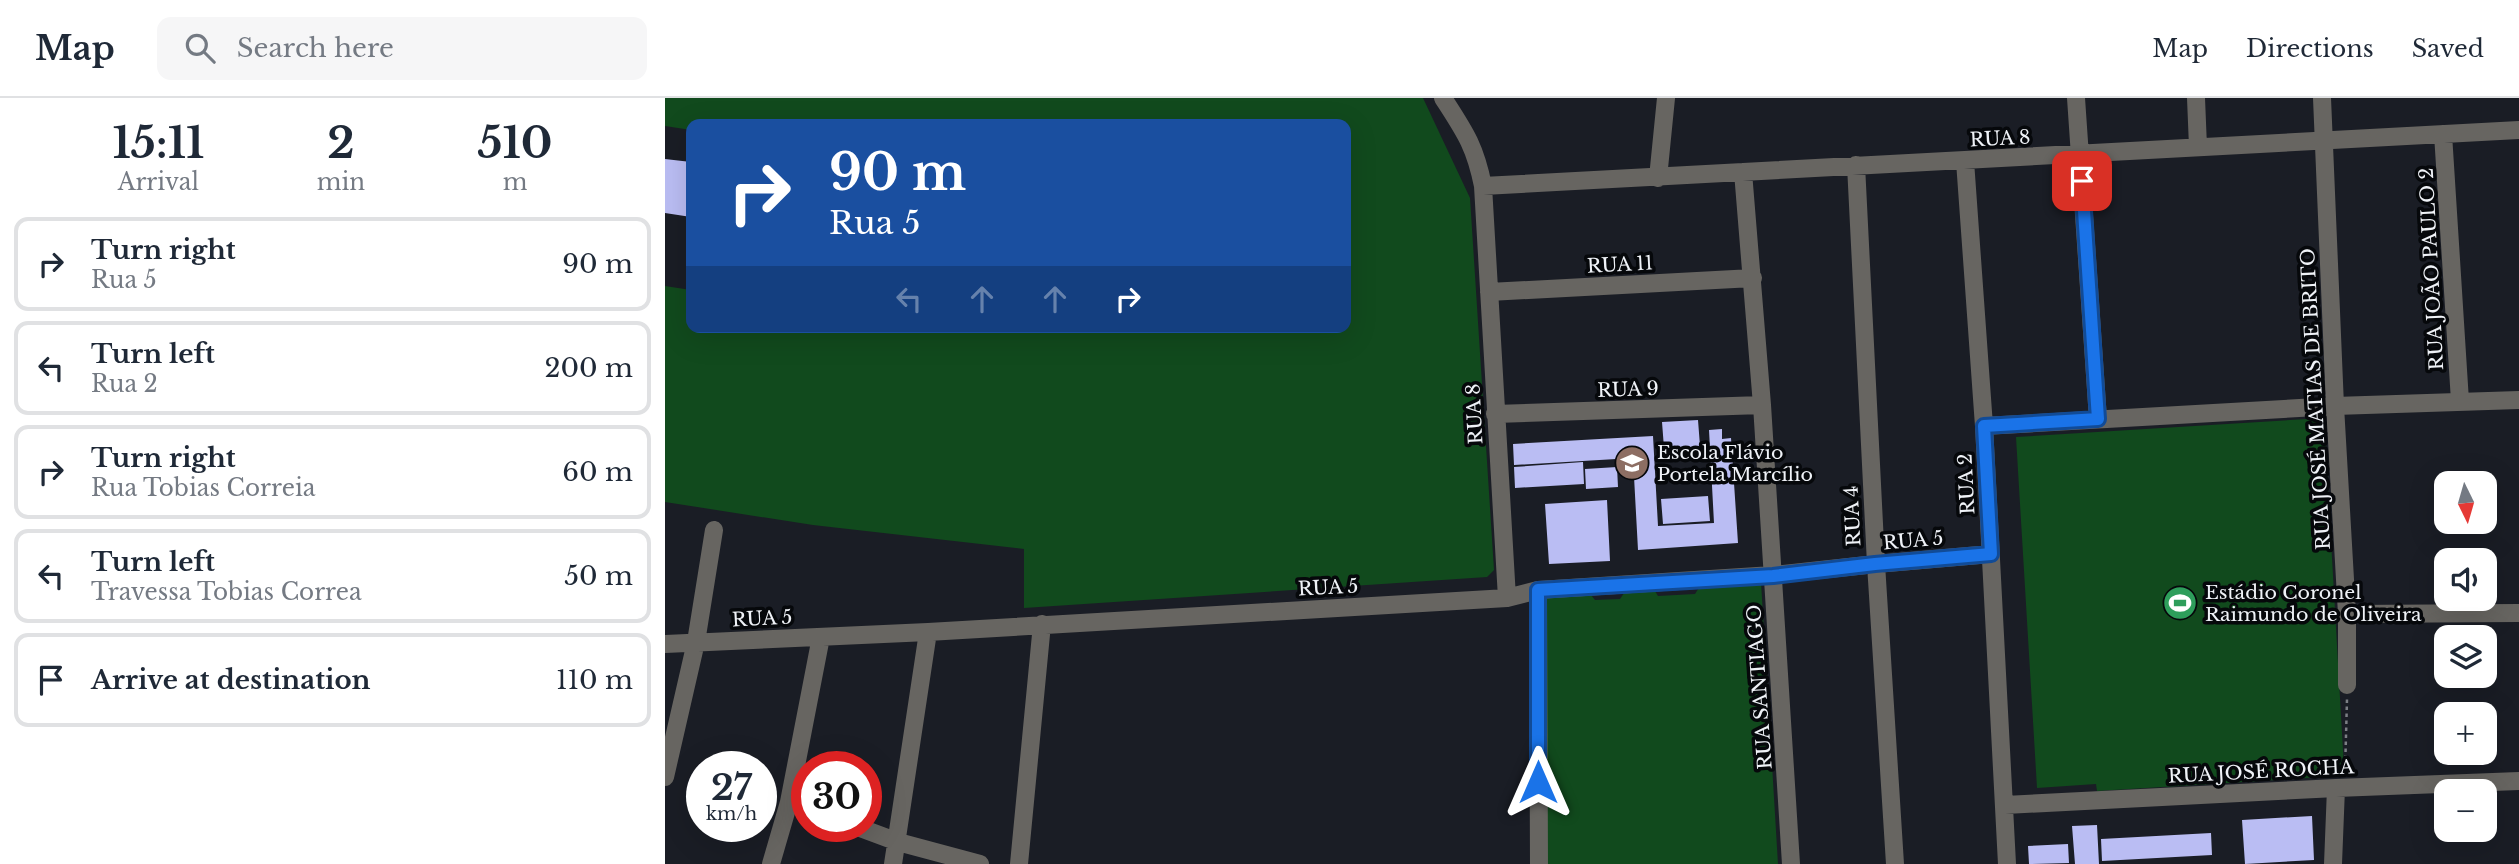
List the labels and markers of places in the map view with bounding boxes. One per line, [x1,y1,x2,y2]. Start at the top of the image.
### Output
pin [2052,151,2112,211]
place label: Escola Flávio Portela Marcílio [1657,441,1813,486]
school or university icon: Escola Flávio Portela Marcílio [1613,444,1651,482]
place label: Estádio Coronel Raimundo de Oliveira [2205,581,2422,626]
sports icon: Estádio Coronel Raimundo de Oliveira [2161,584,2199,622]

